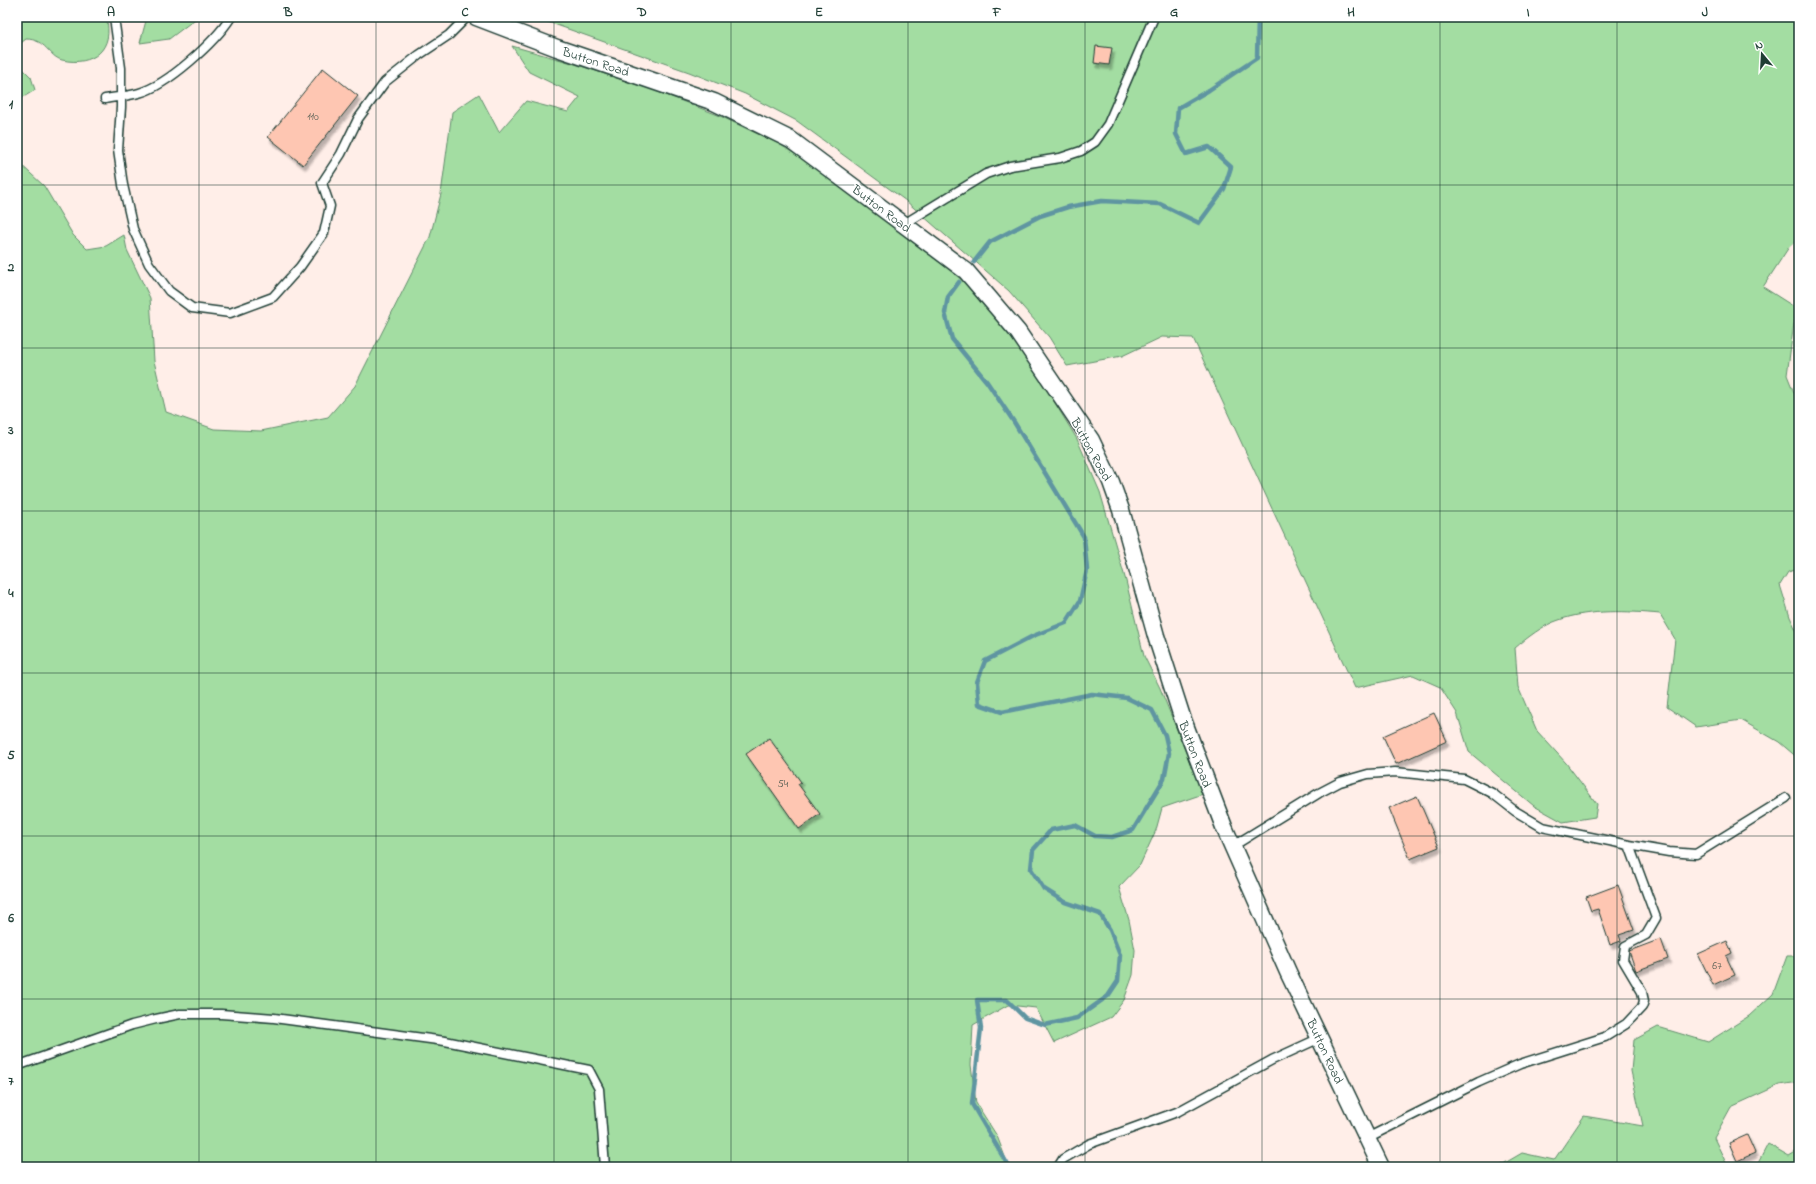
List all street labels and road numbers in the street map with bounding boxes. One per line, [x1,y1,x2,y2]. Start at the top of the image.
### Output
street label: Button Road [559,42,632,82]
street label: Button Road [847,180,915,238]
street label: Button Road [1065,414,1116,485]
street label: Button Road [1173,718,1216,791]
street label: Button Road [1301,1015,1348,1088]

